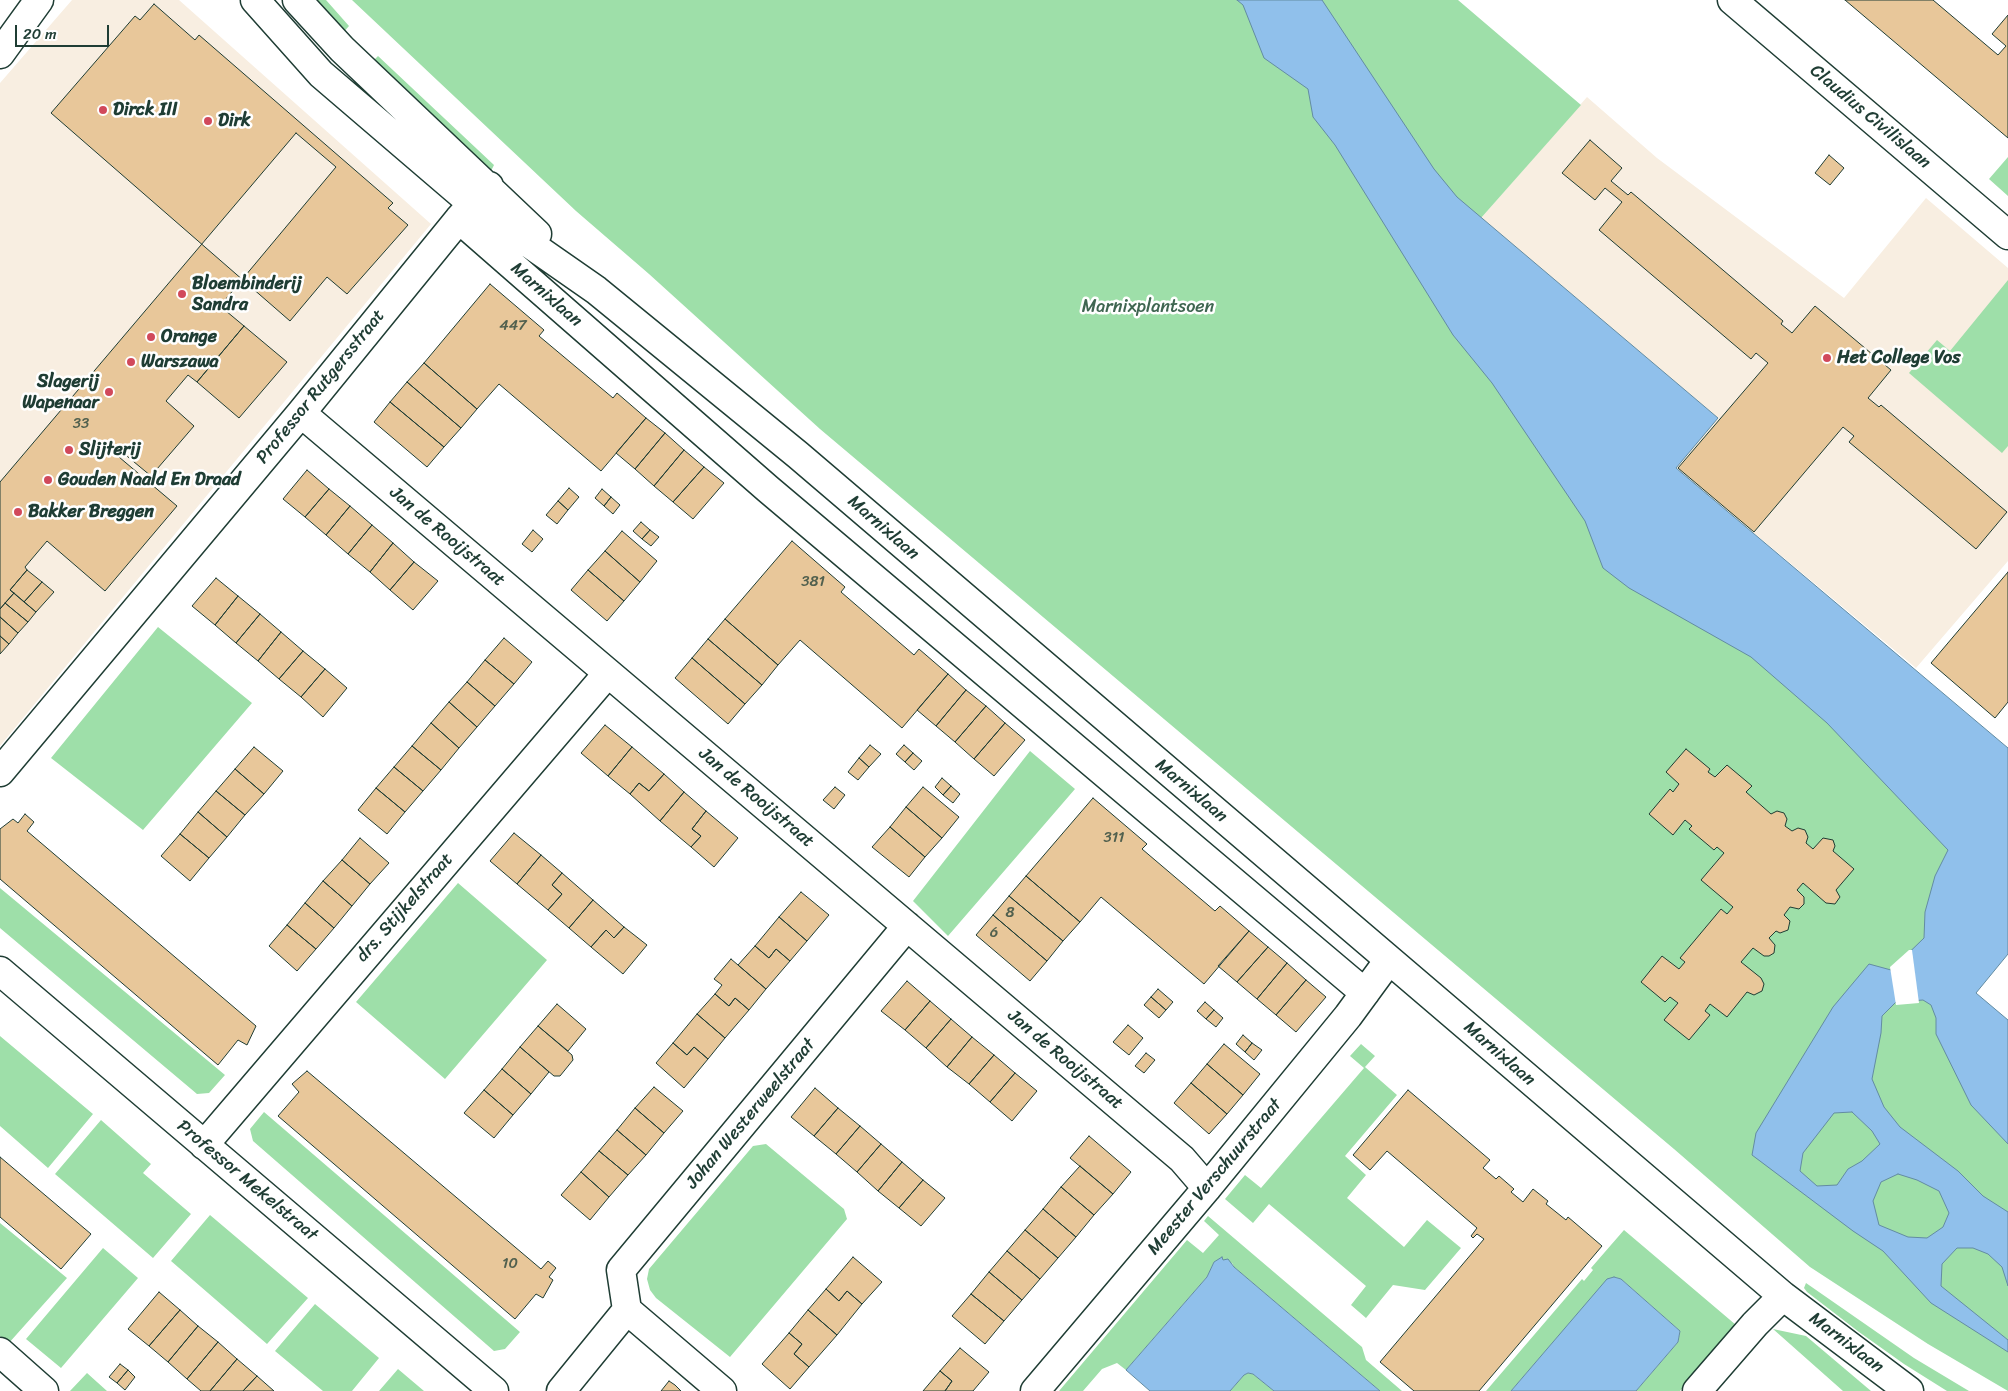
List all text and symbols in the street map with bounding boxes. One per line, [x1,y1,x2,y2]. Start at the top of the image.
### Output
scale bar [18,15,111,47]
text: 20 m [23,21,57,47]
street label: Claudius Civilislaan [1805,60,1935,174]
place label: Dirck III [113,99,178,121]
marker: Dirck III [97,104,109,116]
place label: Dirk [218,110,251,132]
marker: Dirk [202,115,214,127]
street label: Marnixlaan [506,258,586,332]
place label: Bloembinderij Sandra [192,273,302,316]
marker: Bloembinderij Sandra [176,288,188,300]
park label: Marnixplantsoen [1082,296,1214,318]
street label: Professor Rutgersstraat [252,305,390,469]
house number: 447 [499,317,527,335]
place label: Orange [161,326,217,348]
marker: Orange [145,331,157,343]
place label: Het College Vos [1837,347,1960,369]
place label: Warszawa [141,351,219,373]
marker: Het College Vos [1821,352,1833,364]
marker: Warszawa [125,356,137,368]
place label: Slagerij Wapenaar [22,371,99,414]
marker: Slagerij Wapenaar [103,386,115,398]
house number: 33 [73,415,89,433]
place label: Slijterij [79,439,141,461]
marker: Slijterij [63,444,75,456]
place label: Gouden Naald En Draad [58,469,240,491]
marker: Gouden Naald En Draad [42,474,54,486]
street label: Jan de Rooijstraat [385,482,509,592]
street label: Marnixlaan [843,491,923,565]
place label: Bakker Breggen [28,501,154,523]
marker: Bakker Breggen [12,506,24,518]
house number: 381 [801,573,825,591]
street label: Jan de Rooijstraat [694,743,818,853]
street label: Marnixlaan [1150,754,1232,828]
house number: 311 [1103,829,1125,847]
street label: drs. Stijkelstraat [352,849,458,967]
house number: 8 [1005,904,1015,922]
house number: 6 [990,924,998,942]
street label: Jan de Rooijstraat [1003,1005,1127,1115]
street label: Marnixlaan [1459,1017,1539,1091]
street label: Johan Westerweelstraat [682,1034,820,1194]
street label: Meester Verschuurstraat [1143,1094,1287,1260]
street label: Professor Mekelstraat [172,1116,322,1246]
house number: 10 [502,1255,518,1273]
street label: Marnixlaan [1804,1308,1888,1378]

